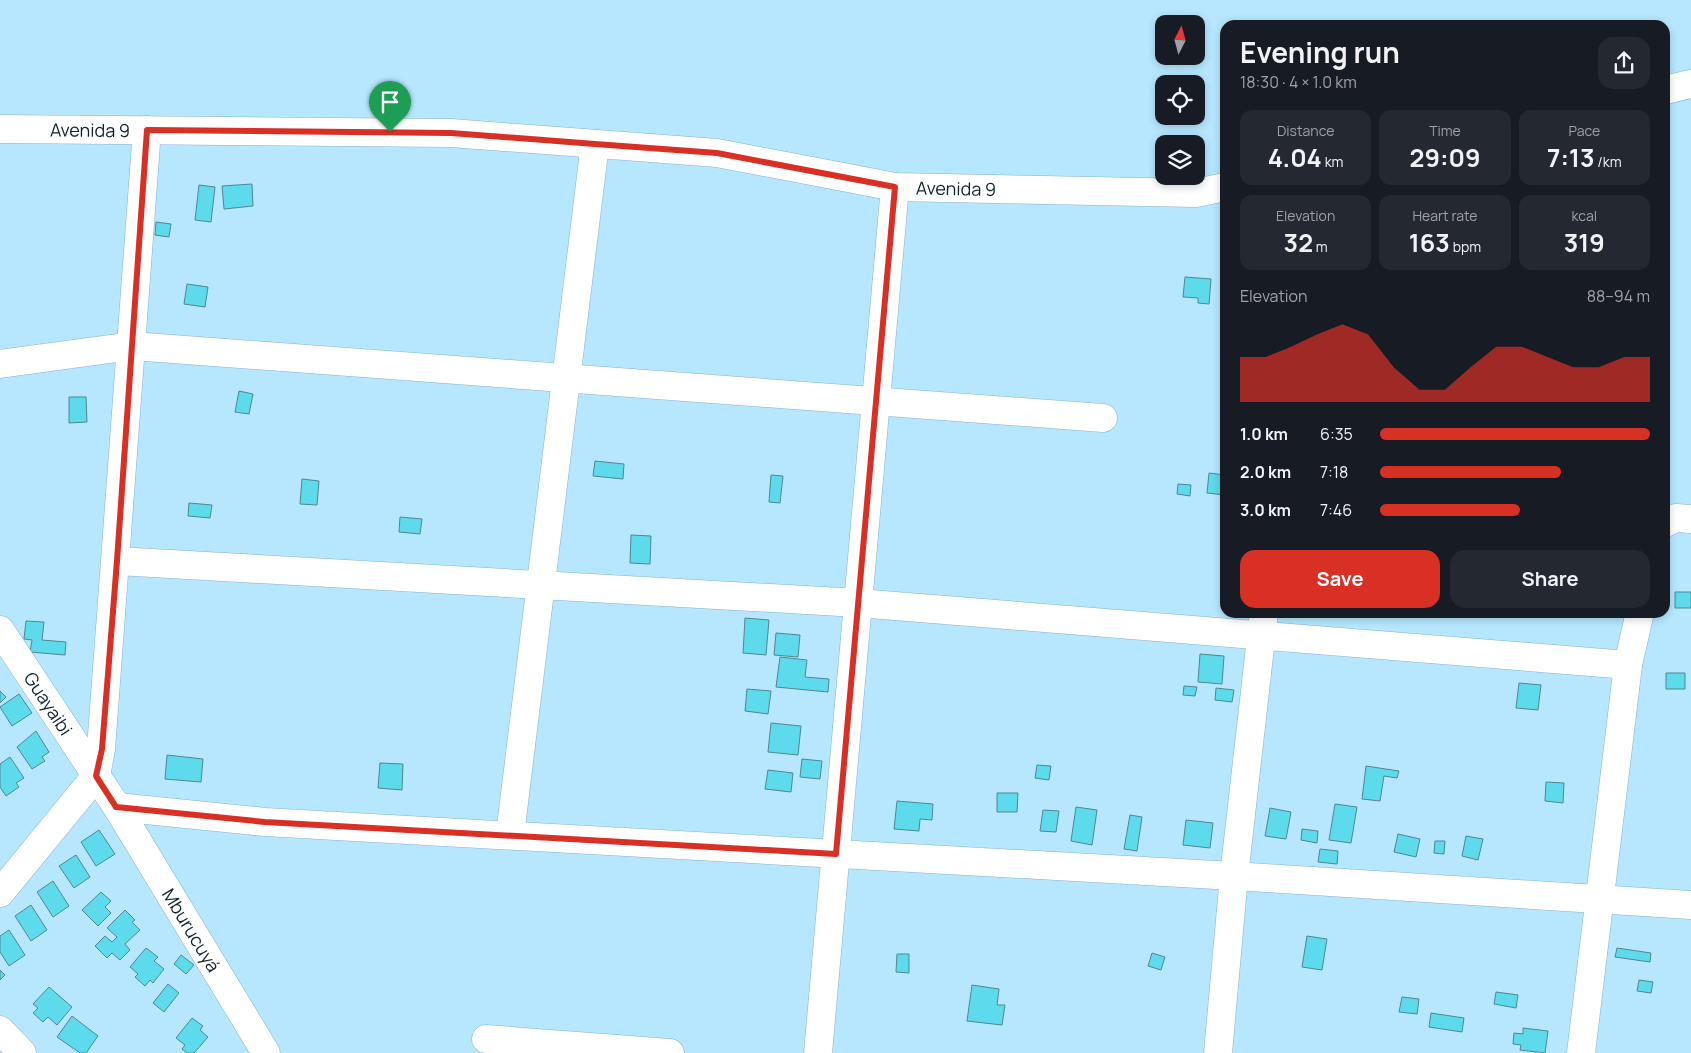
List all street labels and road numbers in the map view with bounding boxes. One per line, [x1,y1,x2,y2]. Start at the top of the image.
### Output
street label: Avenida 9 [50,117,130,142]
street label: Avenida 9 [916,175,996,201]
street label: Guayaibi [19,667,78,740]
street label: Mburucuyá [157,884,226,976]

